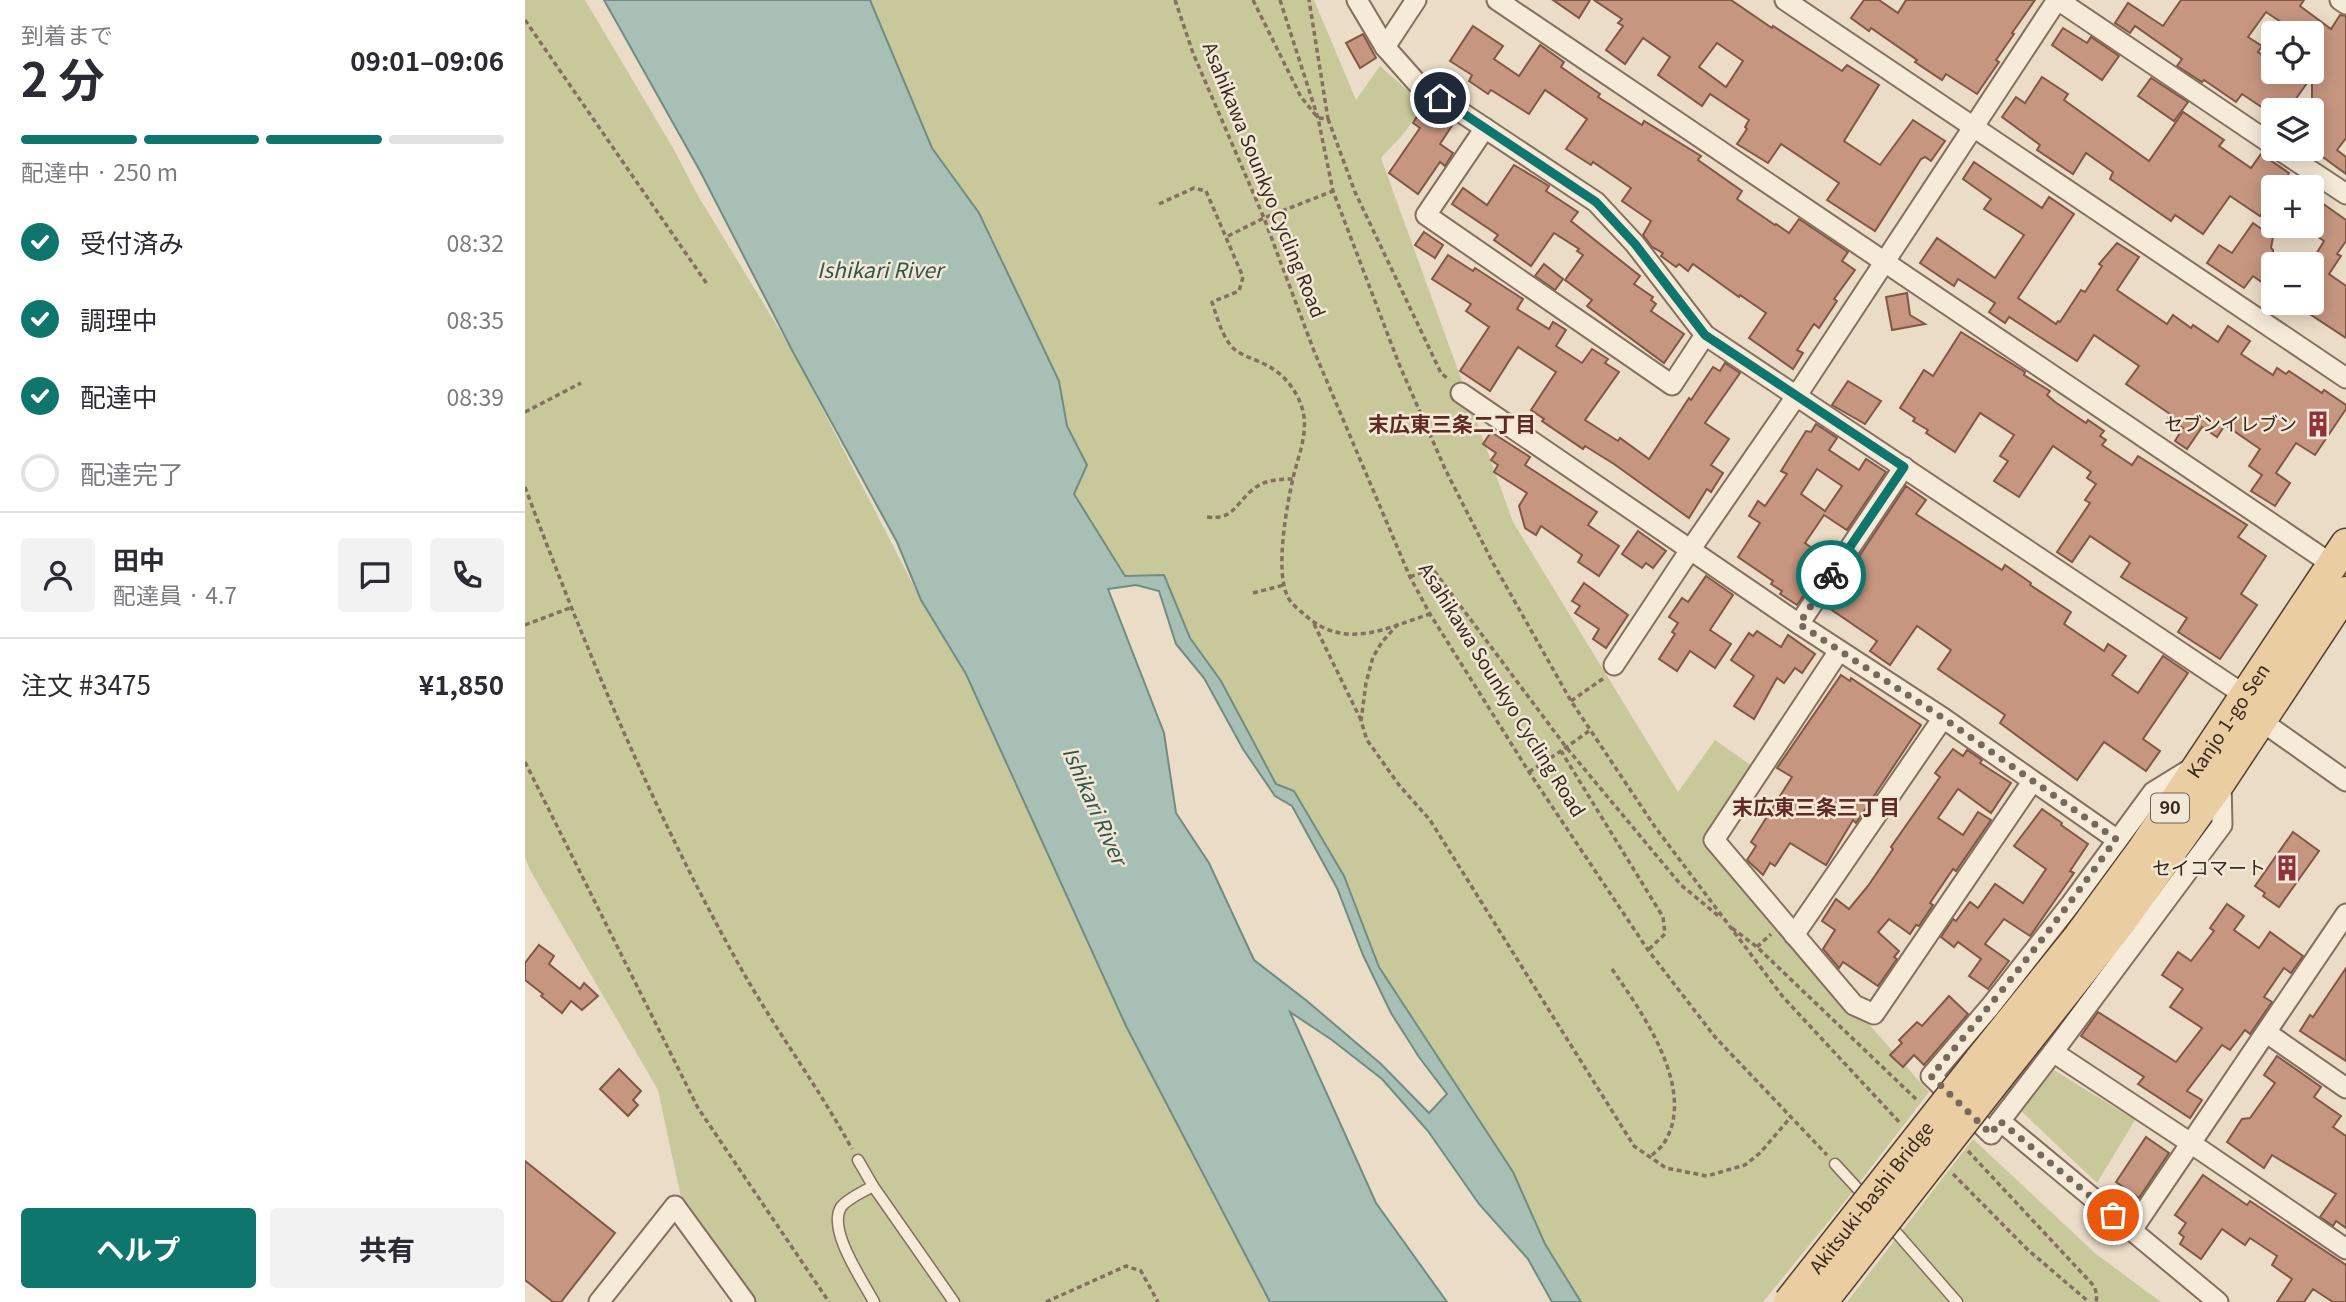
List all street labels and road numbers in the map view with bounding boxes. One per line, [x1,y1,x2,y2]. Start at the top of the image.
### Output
street label: Asahikawa Sounkyo Cycling Road [1198,38,1333,321]
street label: Asahikawa Sounkyo Cycling Road [1414,557,1593,821]
street label: Kanjo 1-go Sen [2179,657,2275,783]
road number: 90 [2151,794,2189,822]
street label: Akitsuki-bashi Bridge [1802,1115,1939,1278]

